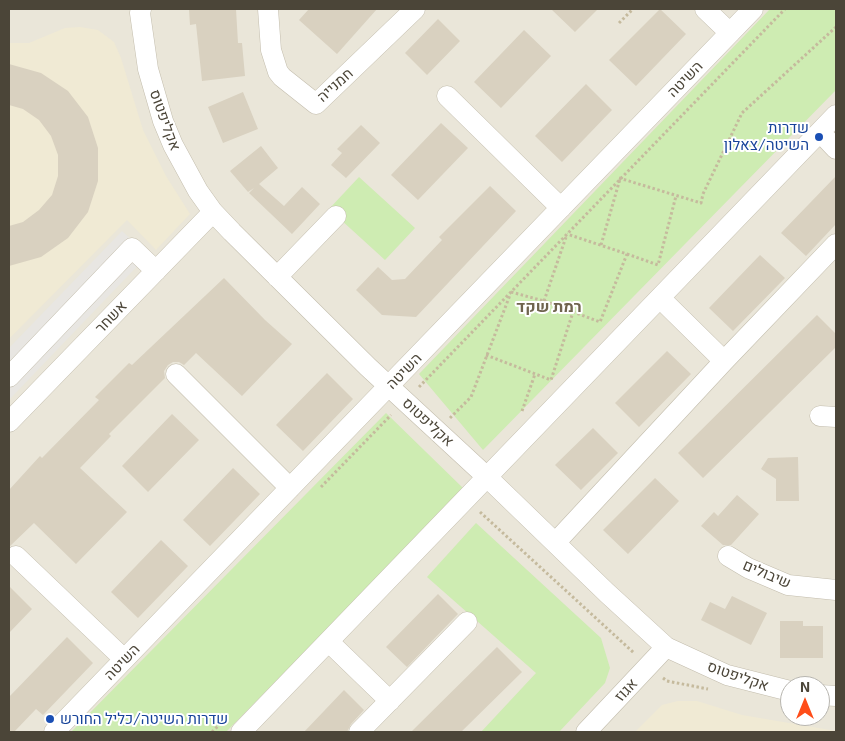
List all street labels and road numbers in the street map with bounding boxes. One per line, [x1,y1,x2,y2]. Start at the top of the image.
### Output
street label: השיטה [663,57,707,101]
street label: חמנייה [313,64,357,106]
street label: אקליפטוס [146,87,184,153]
street label: אשחר [91,297,131,337]
street label: השיטה [382,349,426,393]
street label: אקליפטוס [399,394,457,450]
street label: שיבולים [740,556,794,592]
street label: השיטה [100,640,144,684]
street label: אקליפטוס [705,657,771,695]
street label: אגוז [611,675,641,705]

